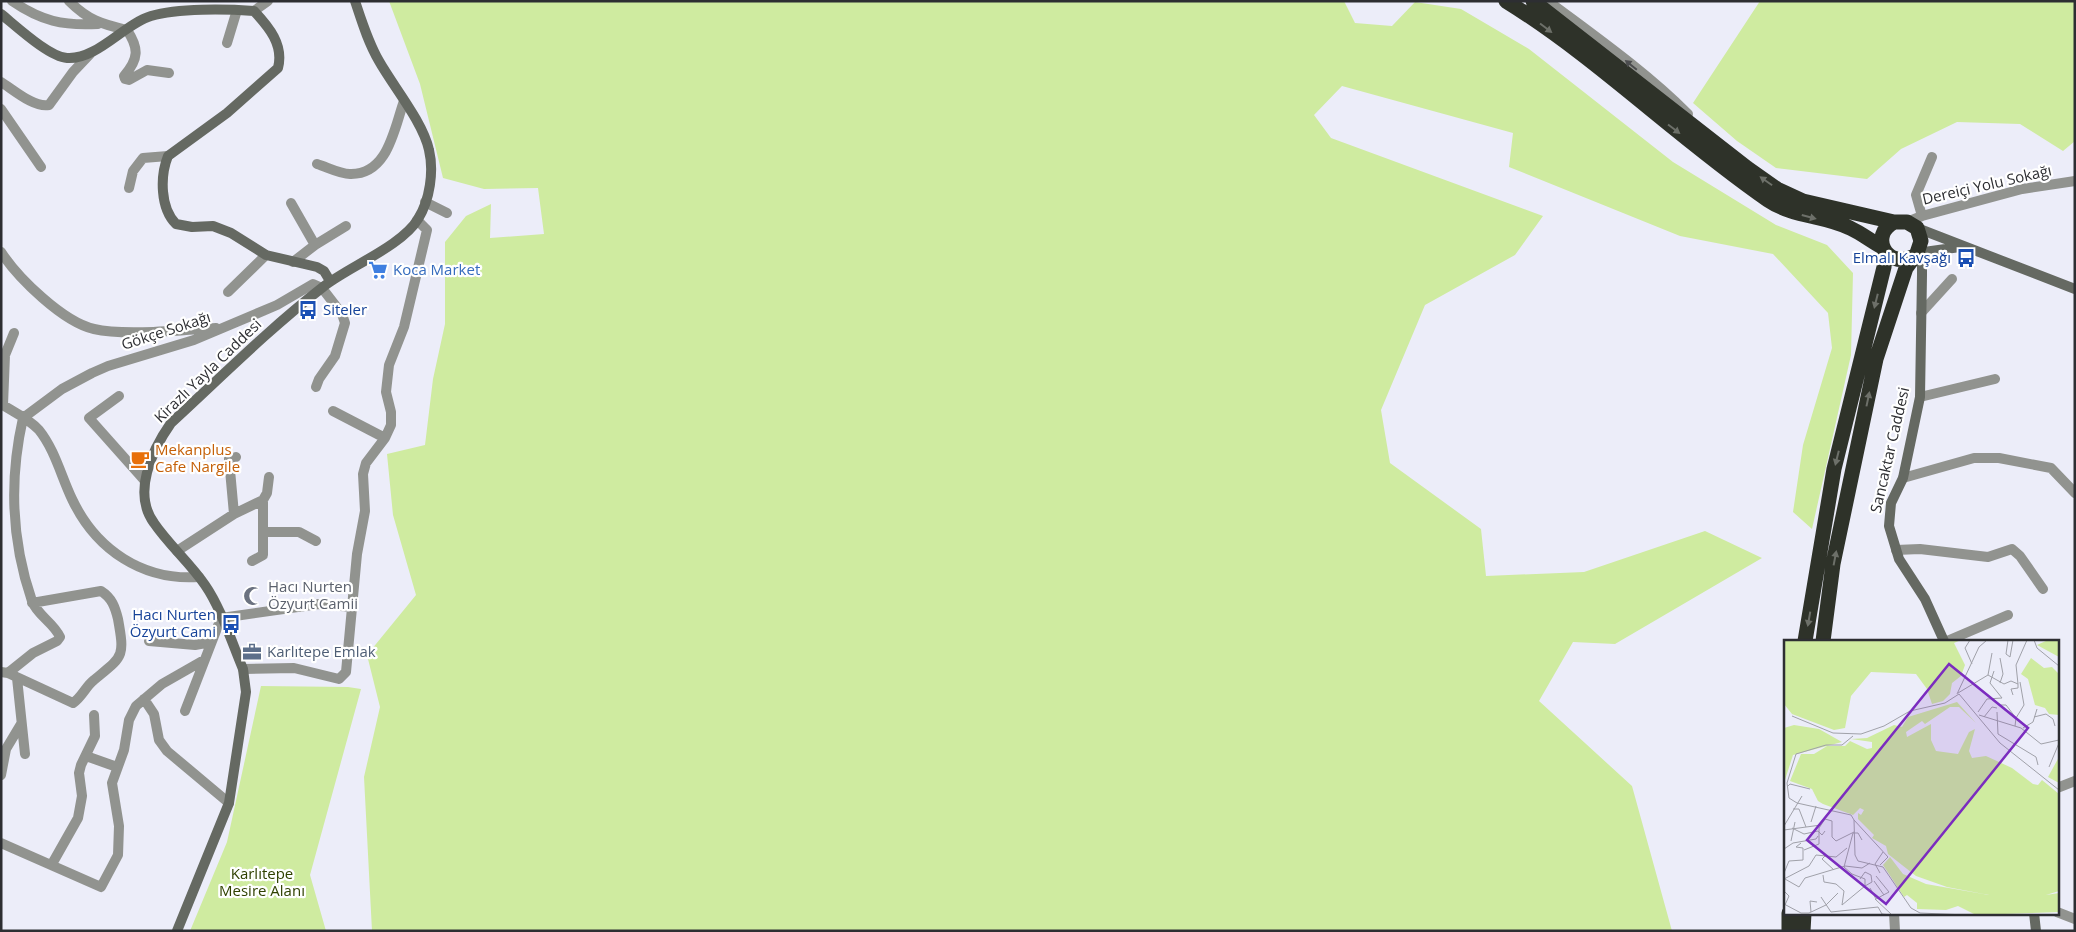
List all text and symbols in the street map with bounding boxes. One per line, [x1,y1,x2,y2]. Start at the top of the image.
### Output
one-way arrow [1539,23,1552,34]
one-way arrow [1625,59,1638,70]
one-way arrow [1667,124,1681,134]
street label: Dereiçi Yolu Sokağı [1920,159,2053,209]
one-way arrow [1759,176,1772,186]
one-way arrow [1802,213,1817,221]
place label: Elmalı Kavşağı [1853,247,1951,267]
bus stop icon: Elmalı Kavşağı [1955,247,1977,269]
supermarket icon: Koca Market [367,259,389,281]
place label: Koca Market [393,259,480,279]
one-way arrow [1871,293,1879,308]
bus stop icon: Siteler [297,299,319,321]
place label: Siteler [323,299,367,319]
street label: Gökçe Sokağı [119,306,213,354]
street label: Kirazlı Yayla Caddesi [149,314,265,427]
street label: Sancaktar Caddesi [1865,385,1913,515]
one-way arrow [1864,390,1872,406]
place label: Mekanplus Cafe Nargile [155,439,240,476]
cafe icon: Mekanplus Cafe Nargile [129,448,151,470]
one-way arrow [1833,451,1841,466]
one-way arrow [1831,549,1839,565]
place label: Hacı Nurten Özyurt Camii [268,576,358,613]
mosque icon: Hacı Nurten Özyurt Camii [242,585,264,607]
place label: Hacı Nurten Özyurt Cami [130,604,216,641]
one-way arrow [1805,611,1813,627]
bus stop icon: Hacı Nurten Özyurt Cami [220,613,242,635]
inset map [1784,640,2058,914]
office icon: Karlıtepe Emlak [241,641,263,663]
place label: Karlıtepe Emlak [267,641,376,661]
park label: Karlıtepe Mesire Alanı [219,863,305,900]

